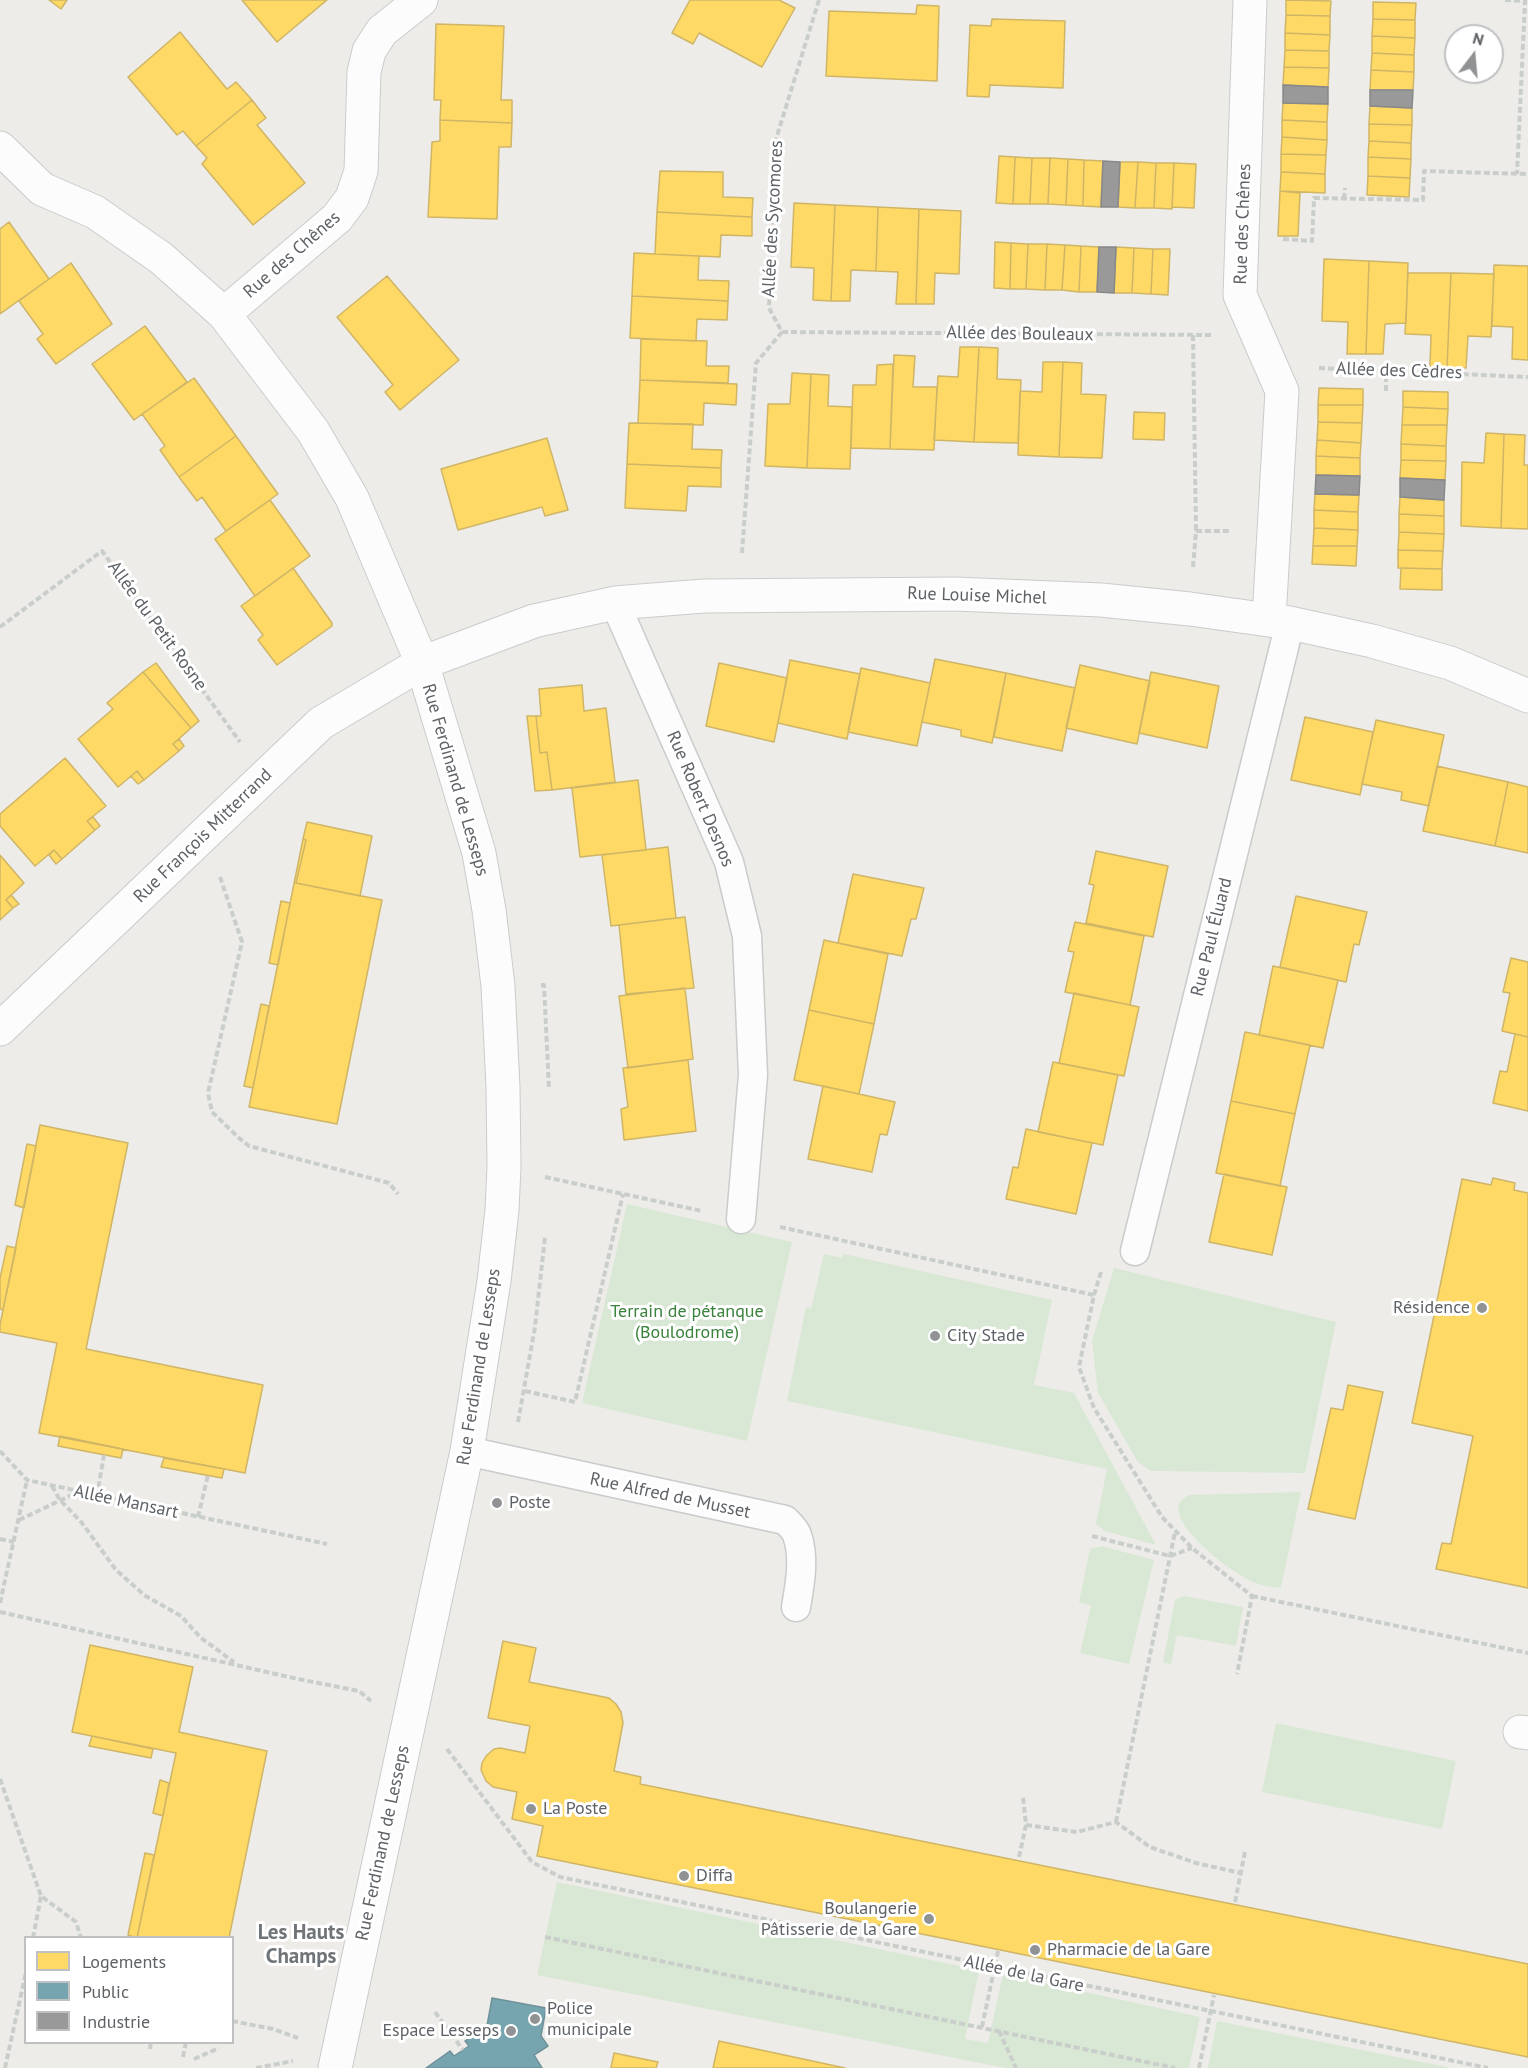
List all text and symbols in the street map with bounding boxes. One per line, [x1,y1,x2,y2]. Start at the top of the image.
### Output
north arrow [1444,24,1504,84]
text: N [1471,28,1486,50]
street label: Allée des Sycomores [758,140,788,298]
street label: Rue des Chênes [1230,163,1256,285]
street label: Rue des Chênes [239,207,345,303]
street label: Allée des Bouleaux [946,322,1094,346]
street label: Allée des Cèdres [1335,358,1463,384]
street label: Allée du Petit Rosne [103,557,211,695]
street label: Rue Louise Michel [907,583,1047,609]
street label: Rue Ferdinand de Lesseps [417,681,493,879]
street label: Rue Robert Desnos [662,728,738,870]
street label: Rue François Mitterrand [129,764,277,908]
street label: Rue Paul Éluard [1187,875,1237,999]
street label: Rue Ferdinand de Lesseps [453,1267,505,1467]
place label: Résidence [1393,1297,1470,1319]
park label: Terrain de pétanque (Boulodrome) [610,1301,764,1344]
marker: Résidence [1475,1301,1489,1315]
place label: City Stade [947,1325,1025,1347]
marker: City Stade [928,1329,942,1343]
street label: Rue Alfred de Musset [588,1468,752,1524]
street label: Allée Mansart [72,1480,180,1524]
place label: Poste [509,1492,551,1514]
marker: Poste [490,1496,504,1510]
street label: Rue Ferdinand de Lesseps [352,1743,414,1943]
place label: La Poste [543,1798,607,1820]
marker: La Poste [524,1802,538,1816]
place label: Diffa [696,1865,733,1887]
marker: Diffa [677,1869,691,1883]
place label: Boulangerie Pâtisserie de la Gare [761,1898,917,1940]
marker: Boulangerie Pâtisserie de la Gare [922,1912,936,1926]
district label: Les Hauts Champs [258,1920,344,1970]
legend [24,1936,234,2044]
place label: Pharmacie de la Gare [1047,1939,1210,1961]
marker: Pharmacie de la Gare [1028,1943,1042,1957]
text: Logements [82,1950,166,1973]
street label: Allée de la Gare [962,1951,1086,1997]
text: Public [82,1980,129,2003]
place label: Police municipale [547,1998,632,2040]
text: Industrie [82,2010,150,2033]
marker: Police municipale [528,2012,542,2026]
place label: Espace Lesseps [382,2020,499,2042]
marker: Espace Lesseps [504,2024,518,2038]

